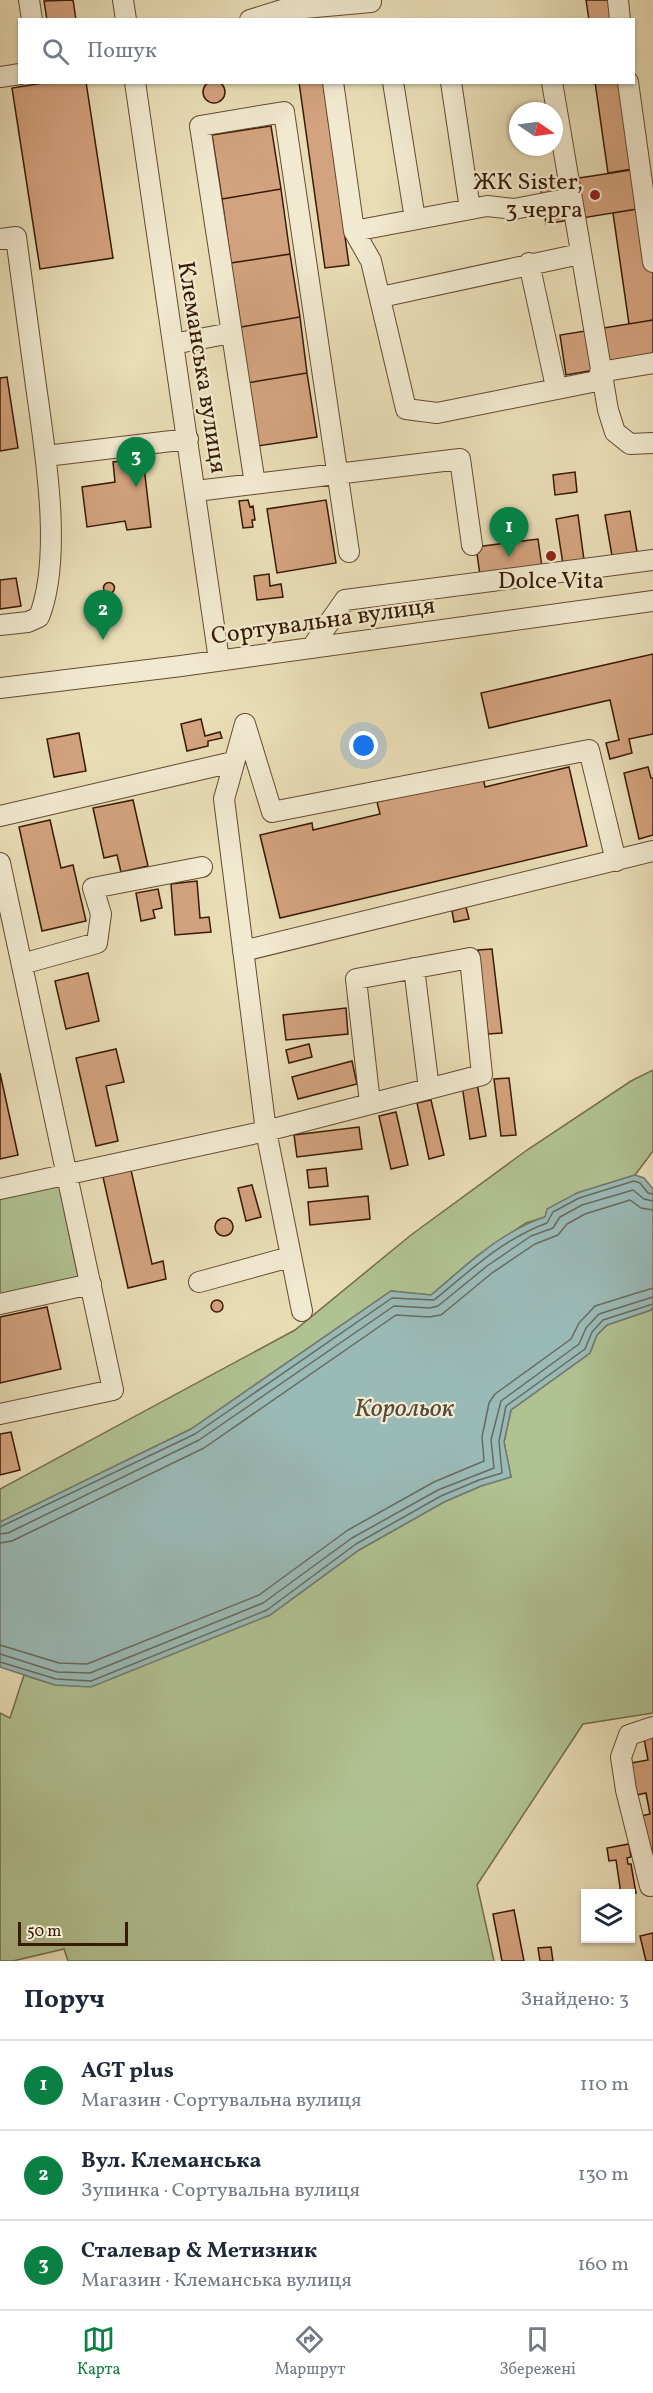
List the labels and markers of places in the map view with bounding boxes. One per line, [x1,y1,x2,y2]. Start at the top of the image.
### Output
place label: ЖК Sister, 3 черга [473,166,583,228]
marker: ЖК Sister, 3 черга [588,188,602,202]
pin: 3 [116,438,156,487]
pin: 1 [490,508,528,557]
marker: Dolce Vita [544,549,558,563]
place label: Dolce Vita [498,565,604,599]
pin: 2 [84,590,122,640]

